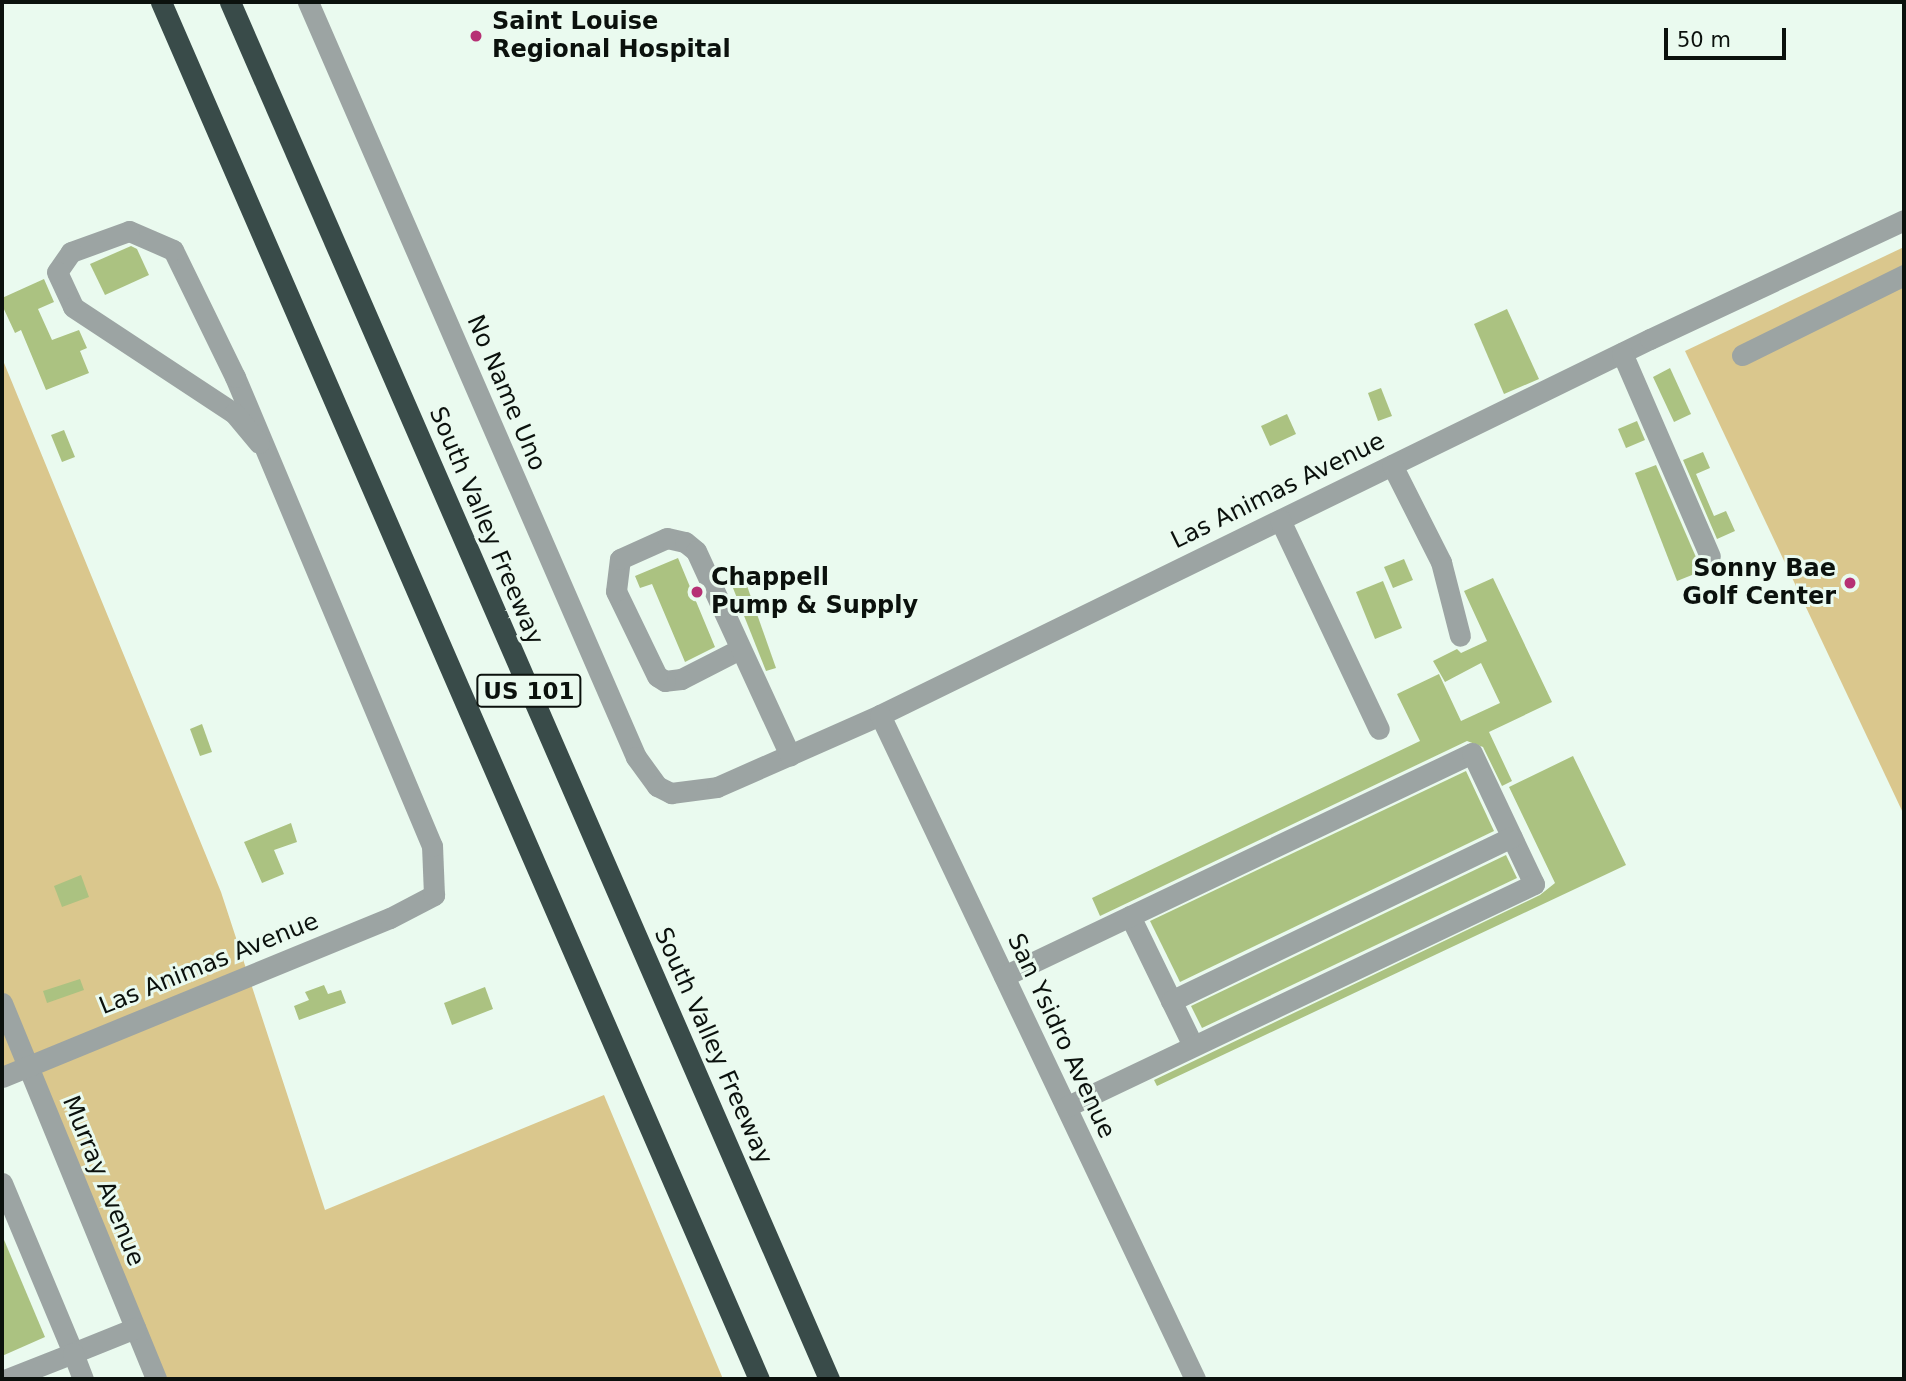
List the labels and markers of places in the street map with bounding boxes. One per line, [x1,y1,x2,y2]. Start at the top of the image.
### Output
place label: Saint Louise Regional Hospital [492,8,731,64]
marker: Saint Louise Regional Hospital [466,26,486,46]
place label: Sonny Bae Golf Center [1682,555,1836,611]
place label: Chappell Pump & Supply [711,564,918,620]
marker: Sonny Bae Golf Center [1842,575,1858,591]
marker: Chappell Pump & Supply [689,584,705,600]

